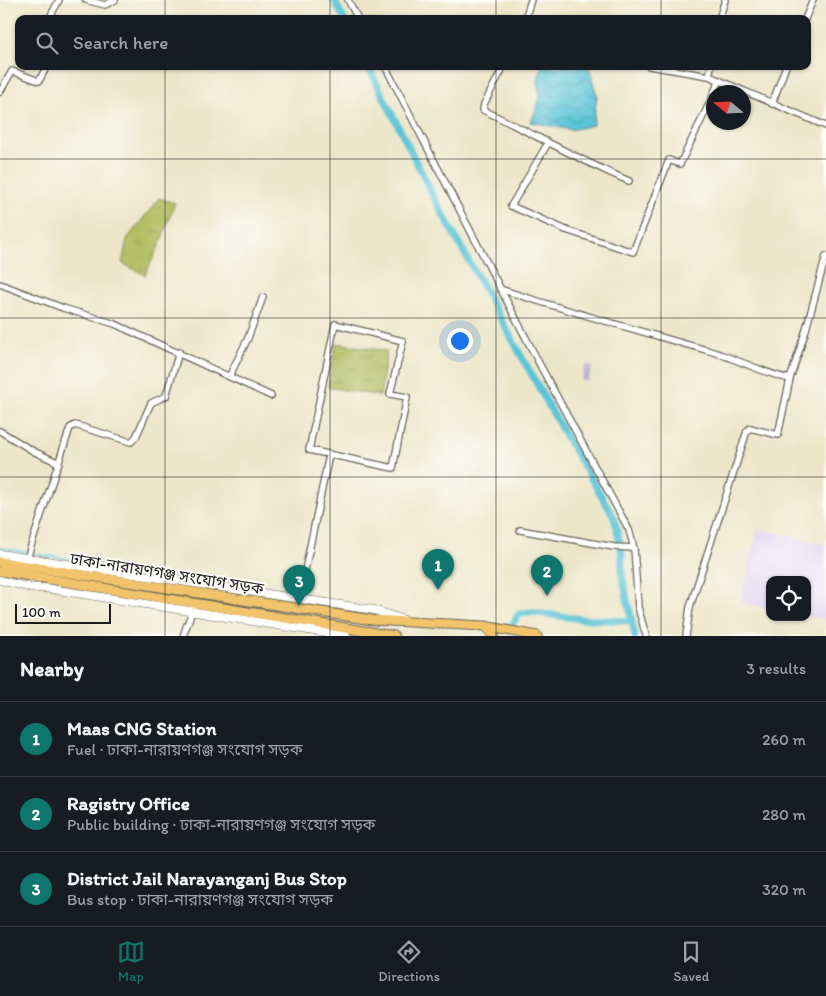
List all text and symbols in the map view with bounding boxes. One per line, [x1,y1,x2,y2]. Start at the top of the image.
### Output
search box [15,15,811,70]
icon: search [33,29,61,57]
text: Search here [73,31,168,54]
north arrow [706,85,751,130]
your location [447,328,473,354]
street label: ঢাকা-নারায়ণগঞ্জ সংযোগ সড়ক [68,549,266,598]
pin: 1 [422,549,454,590]
pin: 2 [531,555,563,596]
pin: 3 [283,565,315,606]
map controls [766,576,811,621]
button: locate [766,576,811,621]
scale bar [15,601,111,624]
text: 100 m [22,604,61,621]
text: Nearby [20,656,84,681]
text: 3 results [746,659,806,678]
text: Maas CNG Station [67,717,216,740]
text: 1 [32,730,40,749]
text: 260 m [762,730,806,749]
text: Fuel · ঢাকা-নারায়ণগঞ্জ সংযোগ সড়ক [67,740,303,759]
text: Ragistry Office [67,792,190,815]
text: 2 [32,805,40,824]
text: 280 m [762,805,806,824]
text: Public building · ঢাকা-নারায়ণগঞ্জ সংযোগ সড়ক [67,815,375,834]
text: District Jail Narayanganj Bus Stop [67,867,347,890]
text: 3 [32,880,40,899]
text: 320 m [762,880,806,899]
text: Bus stop · ঢাকা-নারায়ণগঞ্জ সংযোগ সড়ক [67,890,333,909]
tab: Map [117,938,145,985]
tab: Directions [378,938,440,985]
tab: Saved [673,938,709,985]

